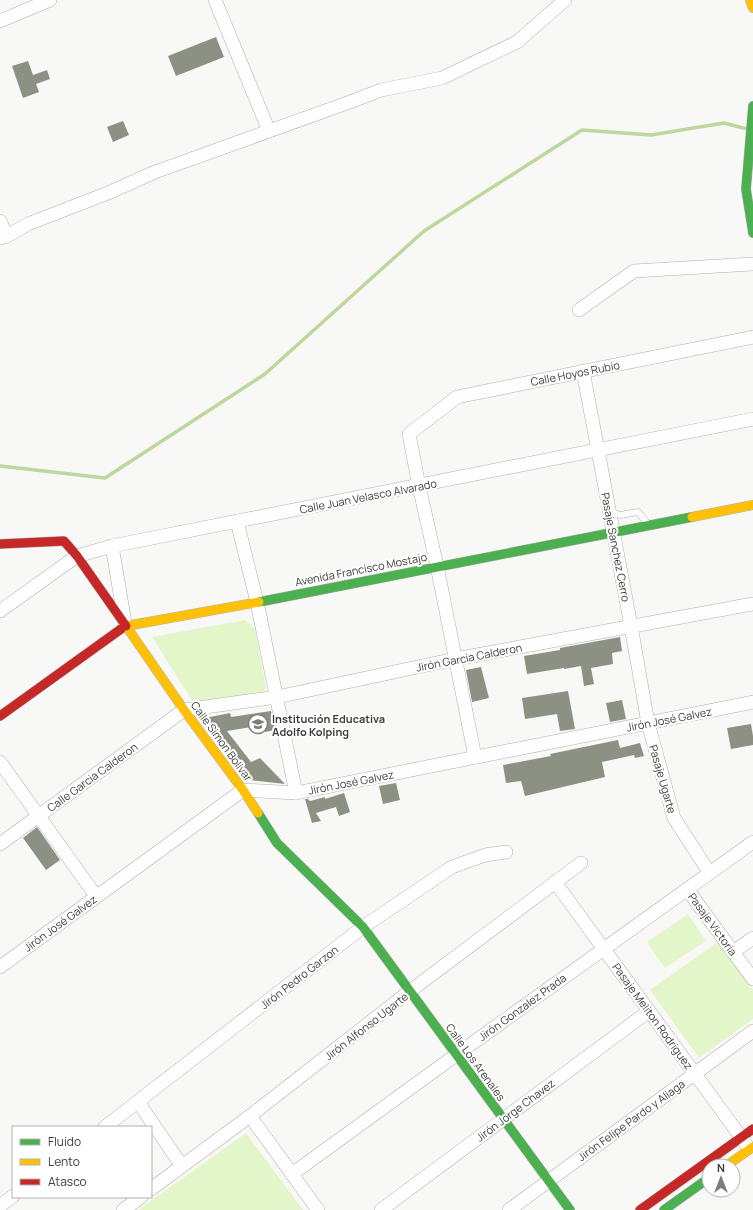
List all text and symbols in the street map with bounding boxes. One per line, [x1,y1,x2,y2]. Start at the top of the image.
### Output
street label: Calle Hoyos Rubio [529,357,621,389]
street label: Calle Juan Velasco Alvarado [298,475,438,517]
street label: Pasaje Sanchez Cerro [598,491,634,603]
street label: Avenida Francisco Mostajo [294,549,429,589]
street label: Jirón Garcia Calderon [415,639,523,675]
street label: Calle Simon Bolivar [188,698,256,784]
street label: Jirón José Galvez [625,703,713,735]
place label: Institución Educativa Adolfo Kolping [272,711,385,739]
school or university icon: Institución Educativa Adolfo Kolping [247,713,269,735]
street label: Calle Garcia Calderon [44,739,140,815]
street label: Pasaje Ugarte [646,743,680,816]
street label: Jirón José Galvez [307,766,395,798]
street label: Pasaje Victoria [685,890,741,958]
street label: Jirón José Galvez [20,891,100,955]
street label: Jirón Pedro Garzon [257,942,341,1012]
street label: Pasaje Meliton Rodriguez [609,960,697,1072]
street label: Jirón Gonzalez Prada [475,970,569,1044]
street label: Jirón Alfonso Ugarte [321,988,411,1063]
street label: Calle Los Arenales [443,1020,509,1104]
street label: Jirón Jorge Chavez [472,1075,558,1145]
street label: Jirón Felipe Pardo y Aliaga [574,1076,688,1164]
legend [12,1126,152,1198]
text: Fluido [48,1133,81,1150]
text: Lento [48,1153,80,1170]
north arrow [701,1158,741,1198]
text: N [717,1160,725,1175]
text: Atasco [48,1173,87,1190]

